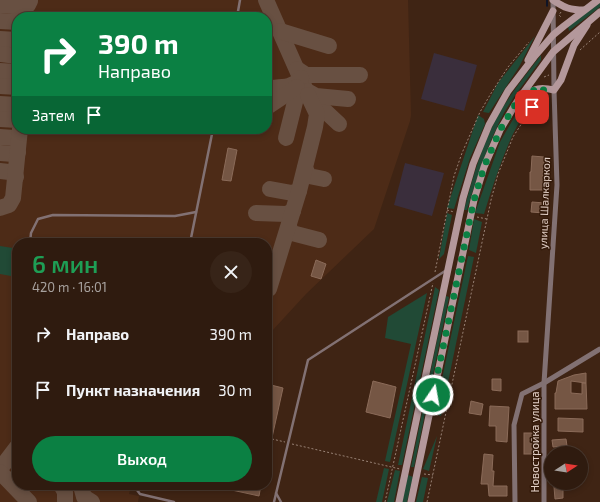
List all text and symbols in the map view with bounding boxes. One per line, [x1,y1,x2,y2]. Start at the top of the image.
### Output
text: 390 m [98,26,179,60]
icon: right [32,28,84,80]
text: Направо [98,60,171,82]
pin [515,90,549,124]
icon: arrive [521,96,543,118]
icon: arrive [83,104,105,126]
text: Затем [32,106,75,124]
street label: улица Шалкаркол [536,157,553,249]
text: 6 мин [32,249,98,278]
button: close [210,251,252,293]
text: 420 m · 16:01 [32,279,107,295]
icon: right [32,323,54,345]
text: Направо [66,325,129,343]
text: 390 m [210,325,252,343]
position arrow [412,374,454,416]
icon: arrive [32,379,54,401]
text: Пункт назначения [66,381,200,399]
text: 30 m [218,381,252,399]
street label: Новостройка улица [528,391,542,493]
button: Выход [32,436,252,482]
north arrow [544,446,588,490]
map controls [544,446,588,490]

